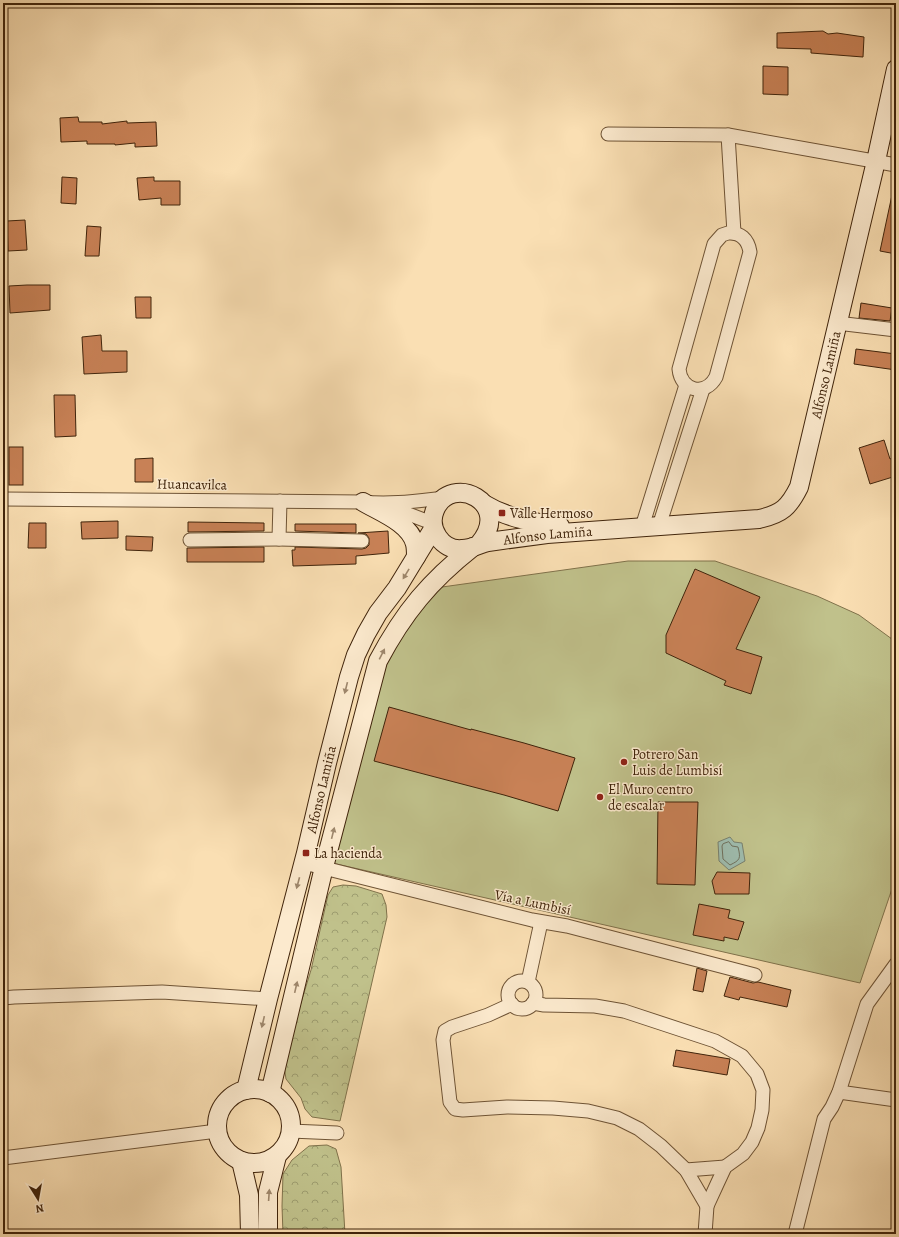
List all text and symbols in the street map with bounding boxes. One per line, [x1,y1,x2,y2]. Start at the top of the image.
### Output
street label: Alfonso Lamiña [806,329,846,421]
street label: Huancavilca [157,474,228,495]
place label: Valle Hermoso [509,504,593,523]
marker: Valle Hermoso [497,508,507,518]
street label: Alfonso Lamiña [501,522,594,550]
one-way arrow [402,568,409,580]
one-way arrow [379,648,385,660]
one-way arrow [343,683,349,695]
street label: Alfonso Lamiña [302,743,341,836]
place label: Potrero San Luis de Lumbisí [632,745,723,780]
marker: Potrero San Luis de Lumbisí [619,757,629,767]
place label: El Muro centro de escalar [608,780,693,815]
marker: El Muro centro de escalar [595,792,605,802]
one-way arrow [330,827,336,839]
place label: La hacienda [314,844,383,863]
marker: La hacienda [301,848,311,858]
one-way arrow [295,876,301,889]
street label: Vía a Lumbisí [492,885,573,920]
one-way arrow [293,981,299,993]
one-way arrow [259,1016,265,1028]
north arrow [18,1179,58,1219]
one-way arrow [265,1189,272,1201]
text: N [34,1200,45,1216]

